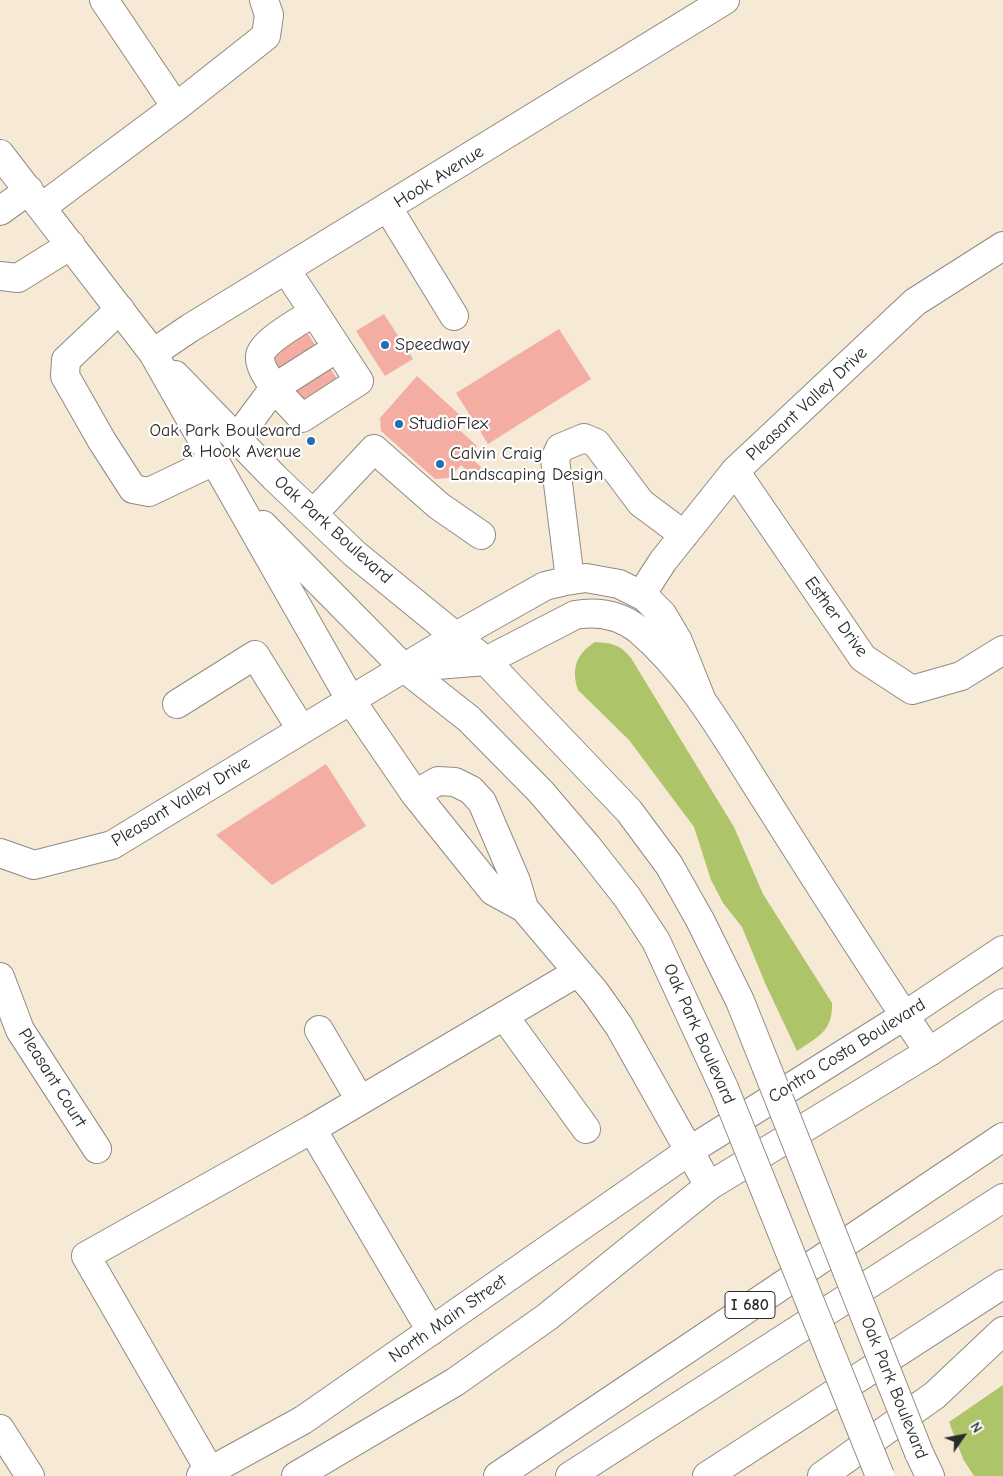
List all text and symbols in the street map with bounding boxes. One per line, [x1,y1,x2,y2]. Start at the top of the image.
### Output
street label: Hook Avenue [390,141,488,213]
place label: Speedway [395,334,470,356]
marker: Speedway [379,339,391,351]
street label: Pleasant Valley Drive [742,342,872,466]
place label: StudioFlex [409,413,488,435]
marker: StudioFlex [393,418,405,430]
place label: Oak Park Boulevard & Hook Avenue [149,420,301,462]
marker: Oak Park Boulevard & Hook Avenue [305,435,317,447]
place label: Calvin Craig Landscaping Design [450,443,603,486]
marker: Calvin Craig Landscaping Design [434,458,446,470]
street label: Oak Park Boulevard [269,471,397,589]
street label: Esther Drive [800,573,872,661]
street label: Pleasant Valley Drive [108,752,254,852]
street label: Oak Park Boulevard [658,960,740,1108]
street label: Contra Costa Boulevard [764,994,930,1108]
street label: Pleasant Court [13,1025,91,1131]
street label: North Main Street [385,1270,511,1368]
road number: I 680 [725,1292,775,1318]
street label: Oak Park Boulevard [856,1314,932,1462]
north arrow [938,1411,988,1461]
text: N [966,1419,986,1436]

